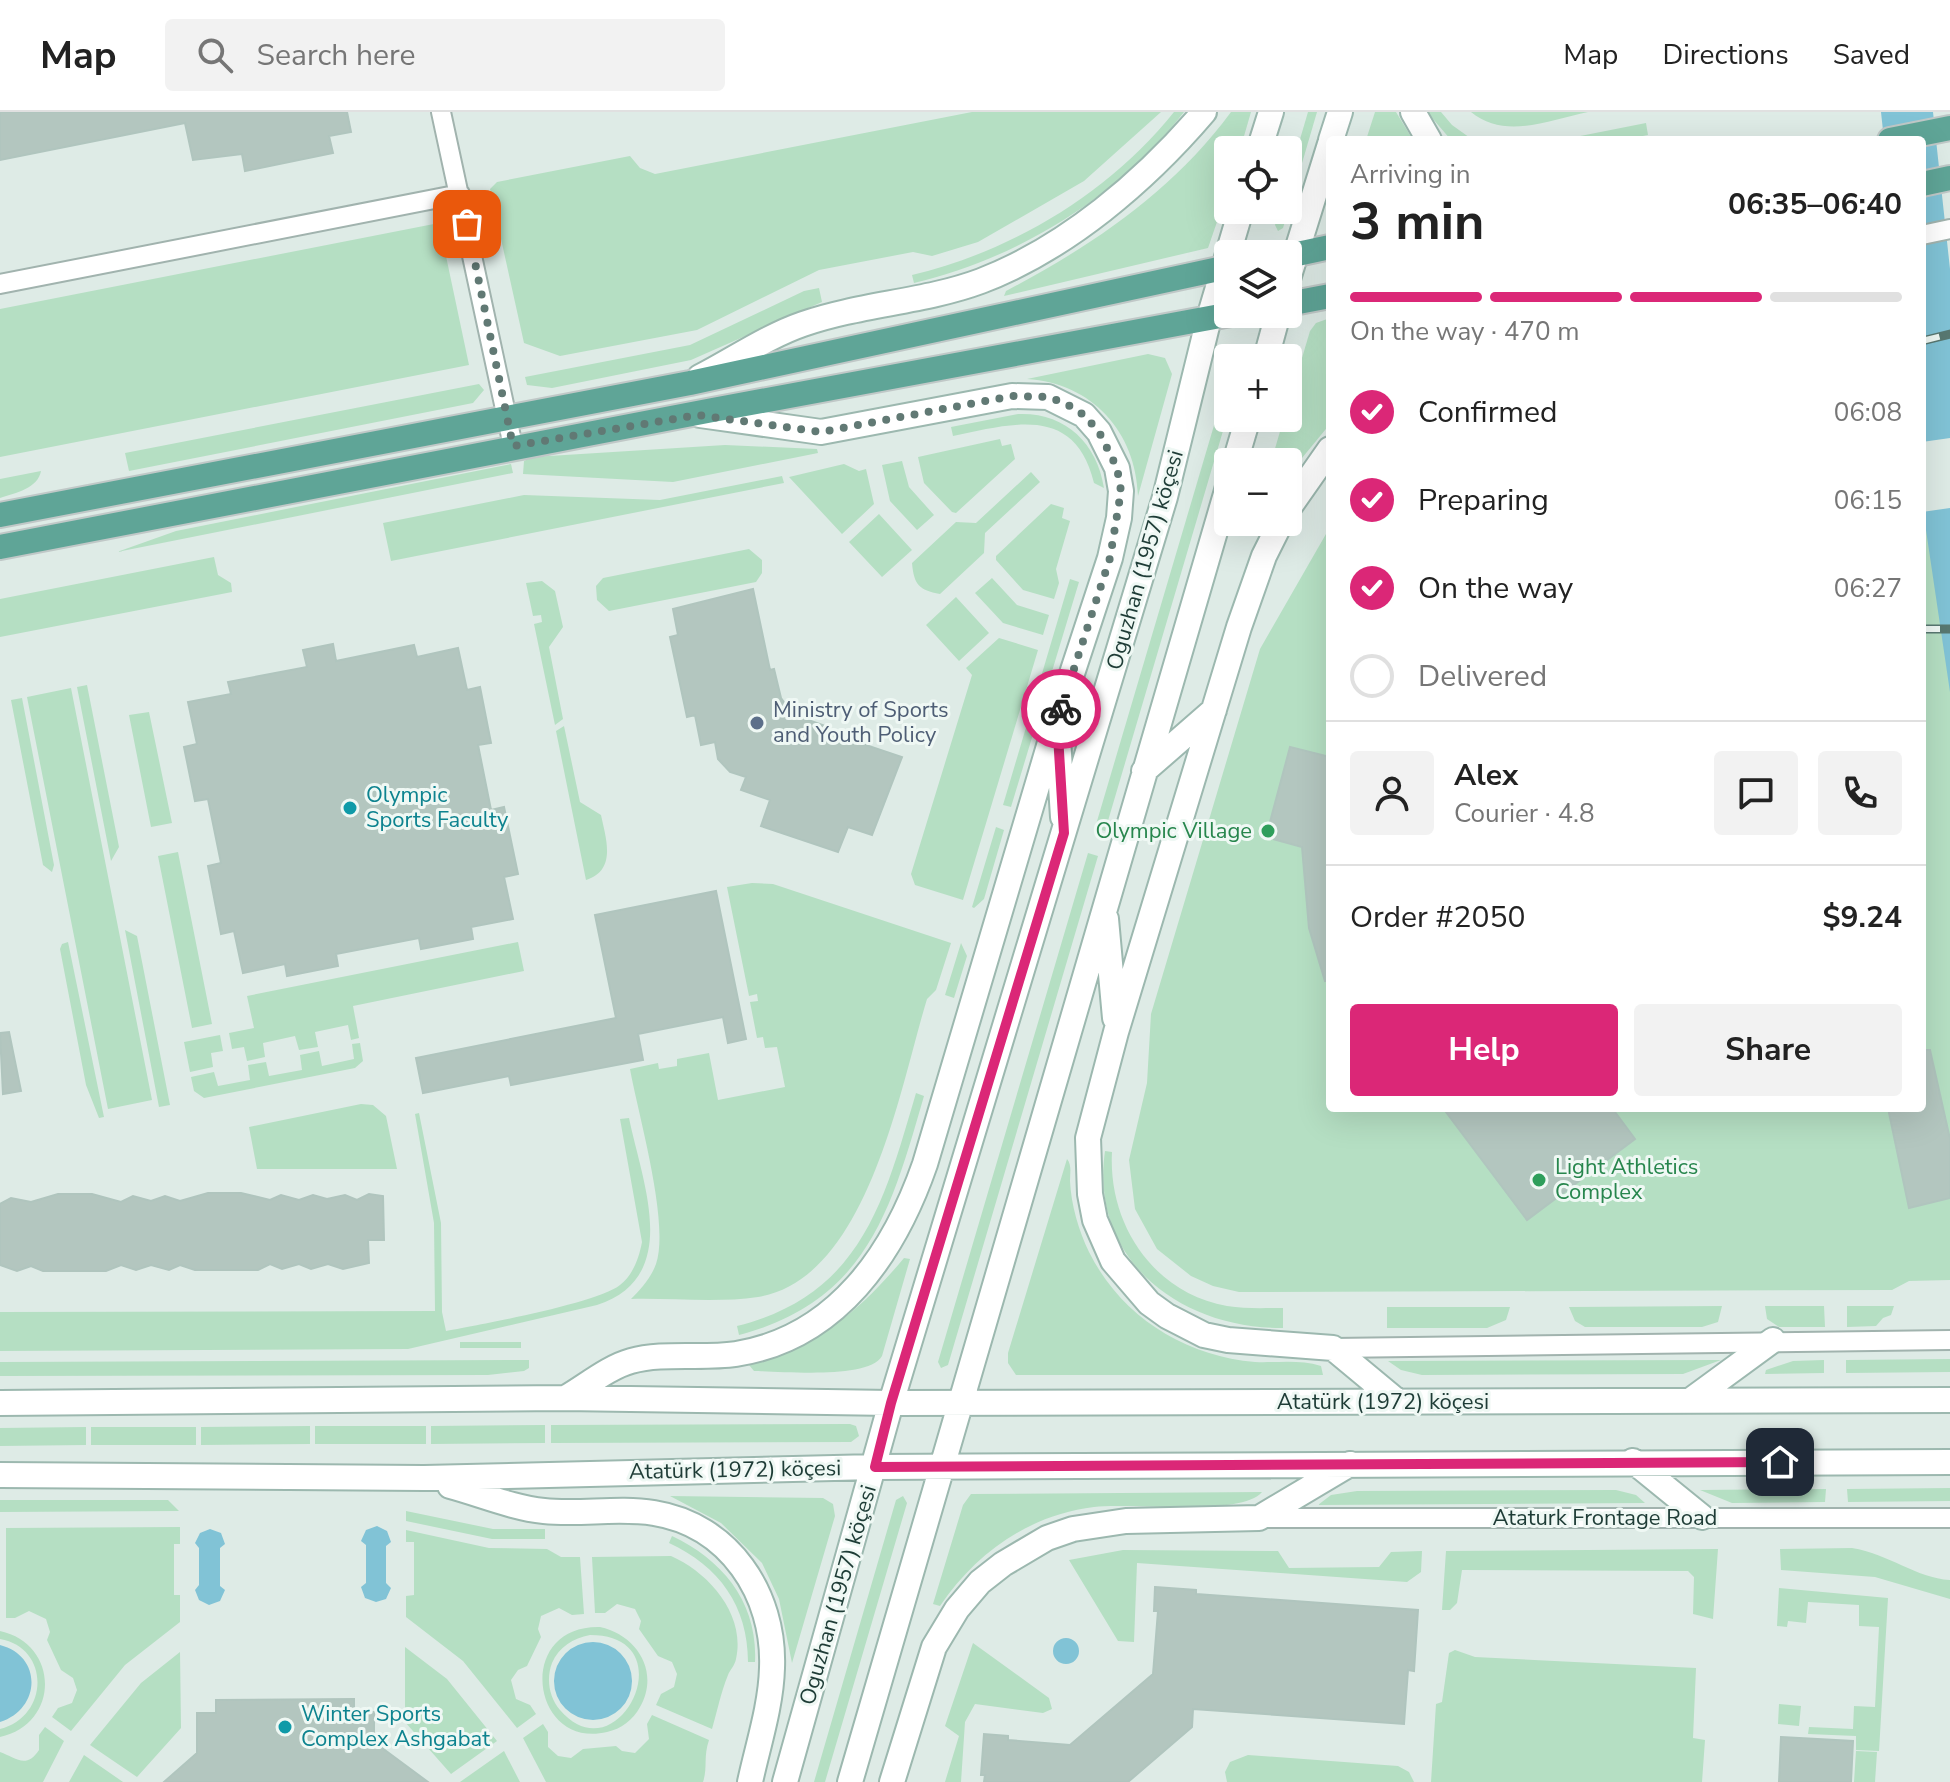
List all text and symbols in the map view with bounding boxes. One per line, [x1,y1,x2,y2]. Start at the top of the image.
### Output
search box [165,19,725,91]
text: Map [40,30,117,81]
icon: search [193,33,237,77]
text: Search here [257,35,416,76]
text: Map [1563,36,1618,74]
text: Directions [1662,36,1789,74]
text: Saved [1833,36,1910,74]
map controls [1214,136,1302,536]
button: locate [1214,136,1302,224]
text: Arriving in [1350,157,1471,192]
text: 06:35–06:40 [1728,184,1902,225]
text: 3 min [1350,186,1485,257]
pin [433,190,501,258]
icon: bag [445,202,489,246]
button: layers [1214,240,1302,328]
text: On the way · 470 m [1350,314,1579,349]
button: + [1214,344,1302,432]
icon: check [1350,390,1394,434]
text: Confirmed [1418,392,1558,433]
text: 06:08 [1834,395,1902,430]
street label: Oguzhan (1957) köçesi [1099,447,1191,673]
button: − [1214,448,1302,536]
icon: check [1350,478,1394,522]
text: Preparing [1418,480,1549,521]
text: 06:15 [1834,483,1902,518]
icon: check [1350,566,1394,610]
text: On the way [1418,568,1573,609]
text: 06:27 [1834,571,1902,606]
text: Delivered [1418,656,1547,697]
courier [1021,669,1101,749]
icon: bike [1039,687,1083,731]
place label: Ministry of Sports and Youth Policy [773,695,949,750]
marker: Ministry of Sports and Youth Policy [748,714,766,732]
button: person [1350,751,1434,835]
button: chat [1714,751,1798,835]
button: phone [1818,751,1902,835]
text: Alex [1454,755,1518,796]
place label: Olympic Sports Faculty [366,780,509,835]
text: Courier · 4.8 [1454,796,1595,831]
marker: Olympic Sports Faculty [341,799,359,817]
place label: Olympic Village [1095,816,1252,846]
marker: Olympic Village [1259,822,1277,840]
text: Order #2050 [1350,897,1525,938]
text: $9.24 [1823,897,1902,938]
button: Help [1350,1004,1618,1096]
button: Share [1634,1004,1902,1096]
place label: Light Athletics Complex [1555,1152,1698,1207]
marker: Light Athletics Complex [1530,1171,1548,1189]
street label: Atatürk (1972) köçesi [1277,1387,1489,1417]
pin [1746,1428,1814,1496]
icon: home [1758,1440,1802,1484]
street label: Atatürk (1972) köçesi [629,1453,841,1487]
street label: Oguzhan (1957) köçesi [792,1482,884,1708]
street label: Ataturk Frontage Road [1493,1503,1717,1533]
place label: Winter Sports Complex Ashgabat [301,1699,490,1754]
marker: Winter Sports Complex Ashgabat [276,1718,294,1736]

